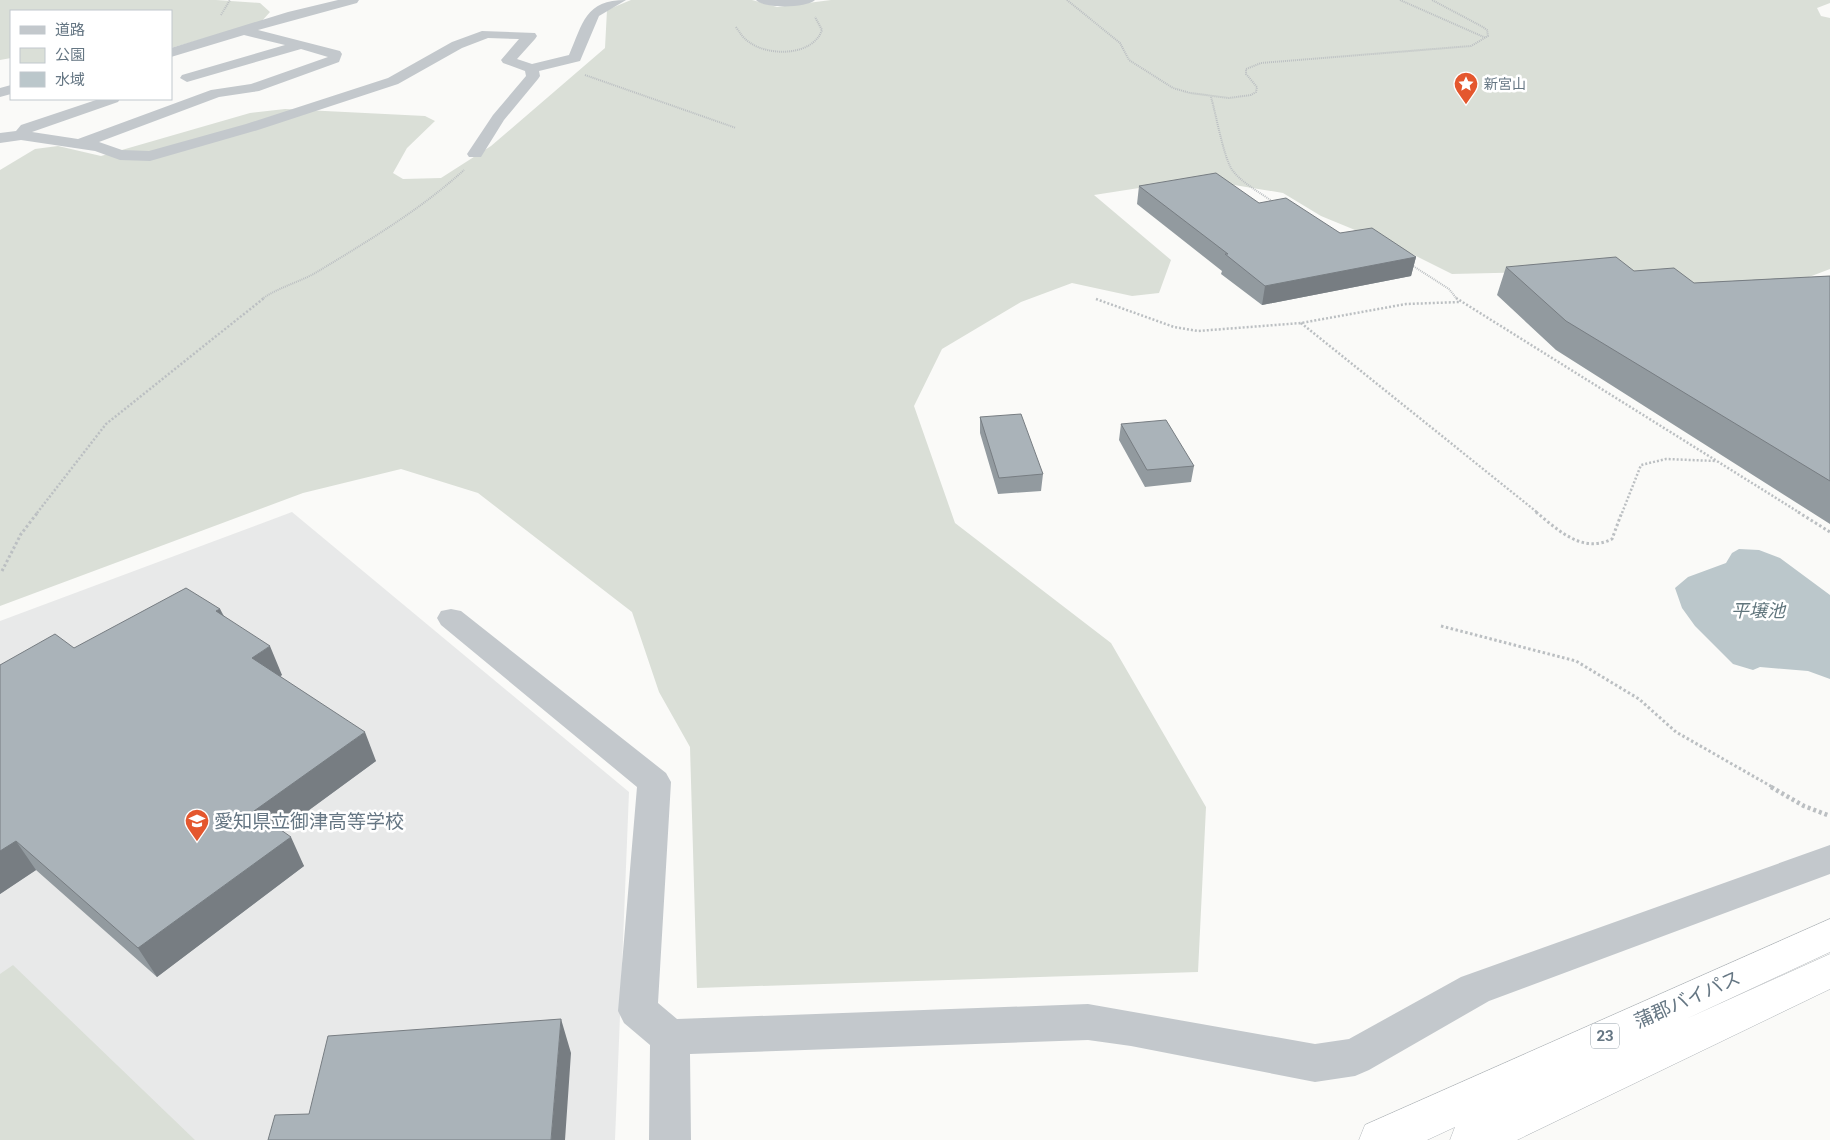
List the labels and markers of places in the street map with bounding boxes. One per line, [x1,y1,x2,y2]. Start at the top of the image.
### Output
place icon: 新宮山 [1453,71,1479,105]
place label: 新宮山 [1484,76,1526,92]
school or university icon: 愛知県立御津高等学校 [184,808,210,842]
place label: 愛知県立御津高等学校 [214,810,404,833]

